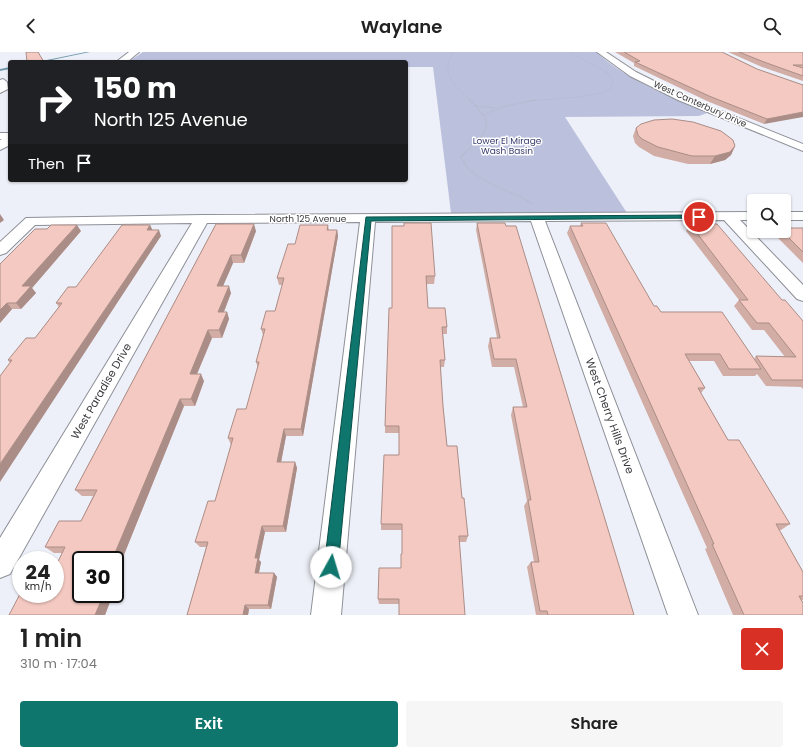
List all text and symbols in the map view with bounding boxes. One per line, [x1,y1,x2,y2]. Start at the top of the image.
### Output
text: Waylane [361,14,442,39]
icon: back [20,15,42,37]
icon: search [761,15,783,37]
text: 150 m [94,69,177,108]
icon: right [28,76,80,128]
street label: West Canterbury Drive [651,78,749,130]
text: North 125 Avenue [94,107,248,132]
park label: Lower El Mirage Wash Basin [473,135,542,157]
icon: arrive [73,152,95,174]
text: Then [28,153,65,174]
map controls [747,194,791,238]
button: search [747,194,791,238]
pin [682,200,716,234]
icon: arrive [688,206,710,228]
street label: North 125 Avenue [270,213,347,225]
street label: West Paradise Drive [67,340,135,442]
street label: West Cherry Hills Drive [582,356,638,476]
position arrow [310,546,352,588]
speed limit sign: 30 [72,551,124,603]
text: 24 [26,558,50,586]
text: km/h [25,579,51,594]
text: 1 min [20,622,82,655]
button: close [741,628,783,670]
text: 310 m · 17:04 [20,654,97,673]
button: Exit [20,701,398,747]
button: Share [406,701,783,747]

